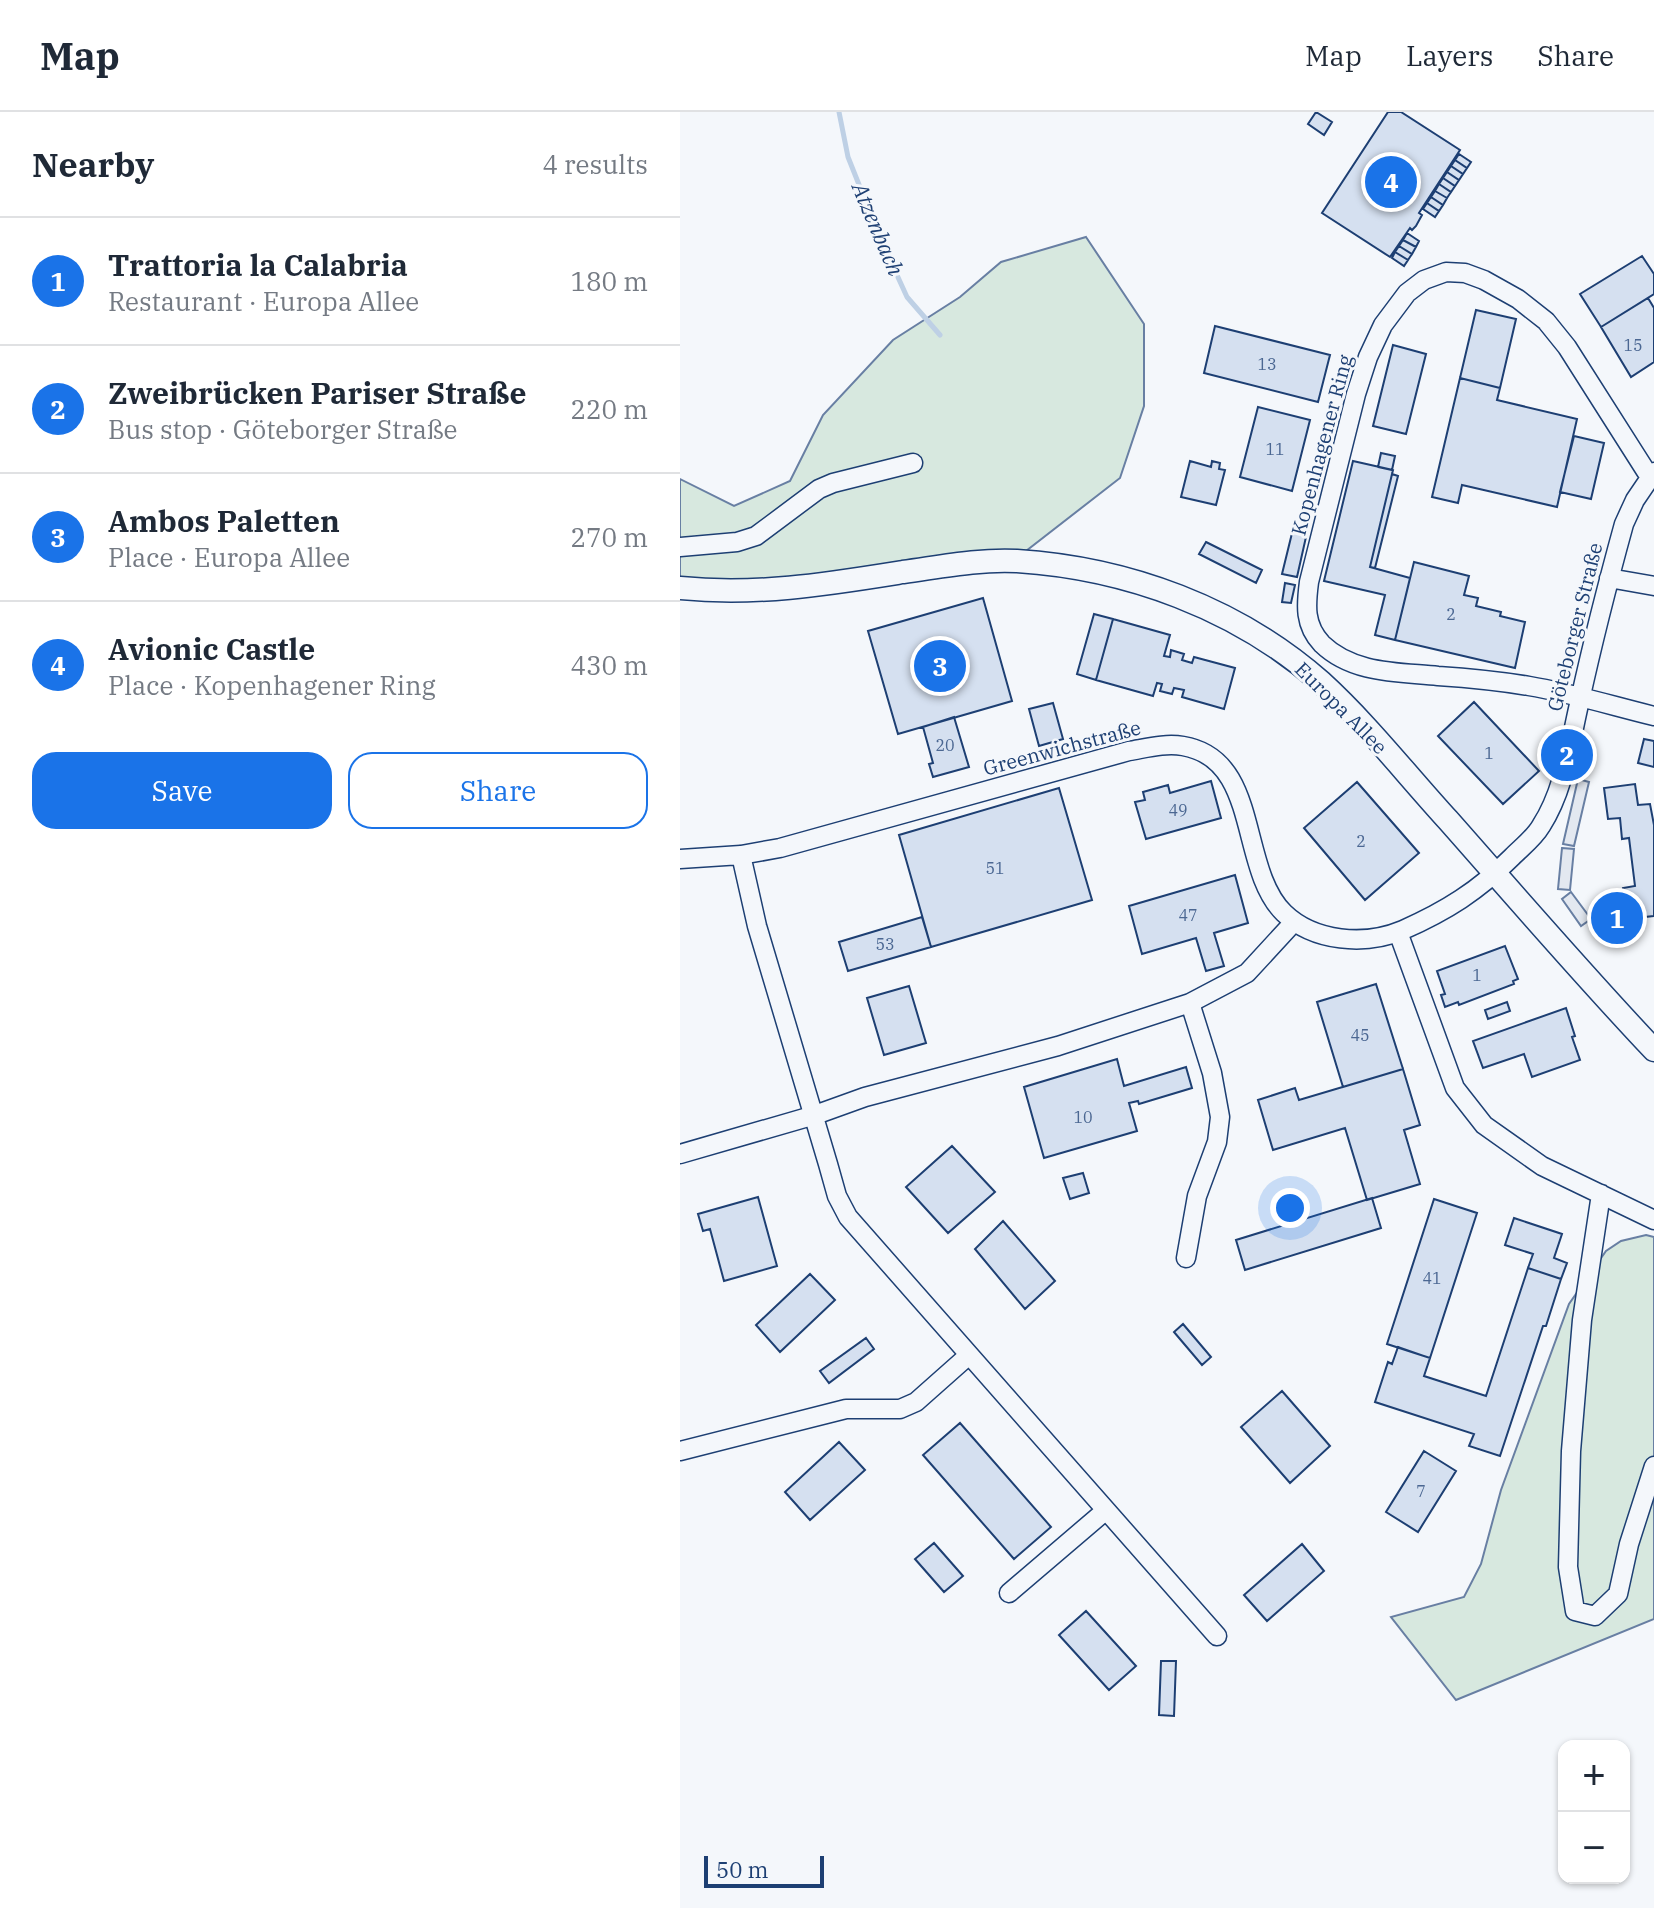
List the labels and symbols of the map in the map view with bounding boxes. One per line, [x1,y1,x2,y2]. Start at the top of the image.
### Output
pin: 4 [1365,152,1417,212]
water label: Atzenbach [845,176,911,280]
house number: 15 [1623,335,1643,355]
street label: Kopenhagener Ring [1284,351,1359,538]
house number: 13 [1257,354,1277,374]
house number: 11 [1265,439,1285,459]
street label: Göteborger Straße [1541,540,1609,714]
house number: 2 [1446,604,1456,624]
pin: 3 [914,636,966,696]
street label: Europa Allee [1289,656,1393,760]
street label: Greenwichstraße [980,714,1144,782]
pin: 2 [1541,725,1593,785]
house number: 20 [935,735,955,755]
house number: 1 [1484,743,1494,763]
house number: 49 [1168,800,1188,820]
house number: 2 [1356,831,1366,851]
house number: 51 [985,858,1005,878]
pin: 1 [1591,888,1643,948]
house number: 47 [1178,905,1198,925]
house number: 53 [875,934,895,954]
house number: 1 [1472,965,1482,985]
house number: 45 [1350,1025,1370,1045]
house number: 10 [1073,1107,1093,1127]
your location [1270,1188,1310,1228]
house number: 41 [1422,1268,1442,1288]
house number: 7 [1416,1481,1426,1501]
scale bar [704,1852,824,1888]

